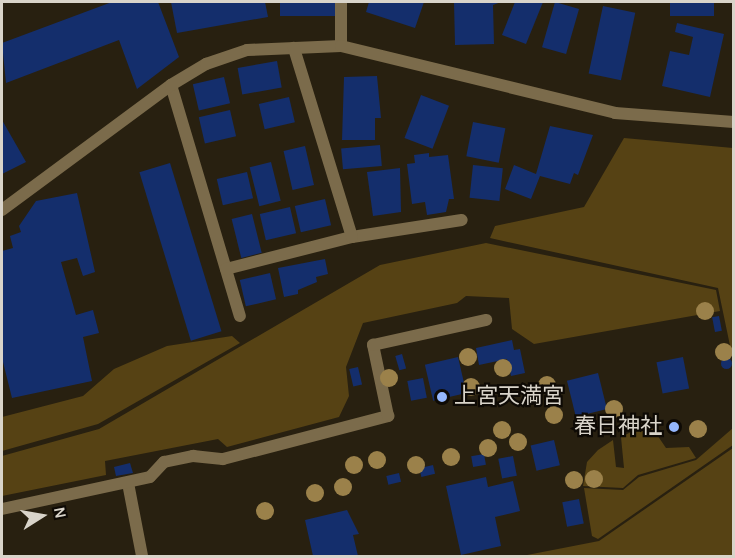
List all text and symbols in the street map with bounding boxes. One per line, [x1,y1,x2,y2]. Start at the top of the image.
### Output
place label: 上宮天満宮 [454,384,564,410]
marker: 上宮天満宮 [435,390,449,404]
place label: 春日神社 [574,414,662,440]
marker: 春日神社 [667,420,681,434]
north arrow [12,486,72,546]
text: N [50,505,71,520]

